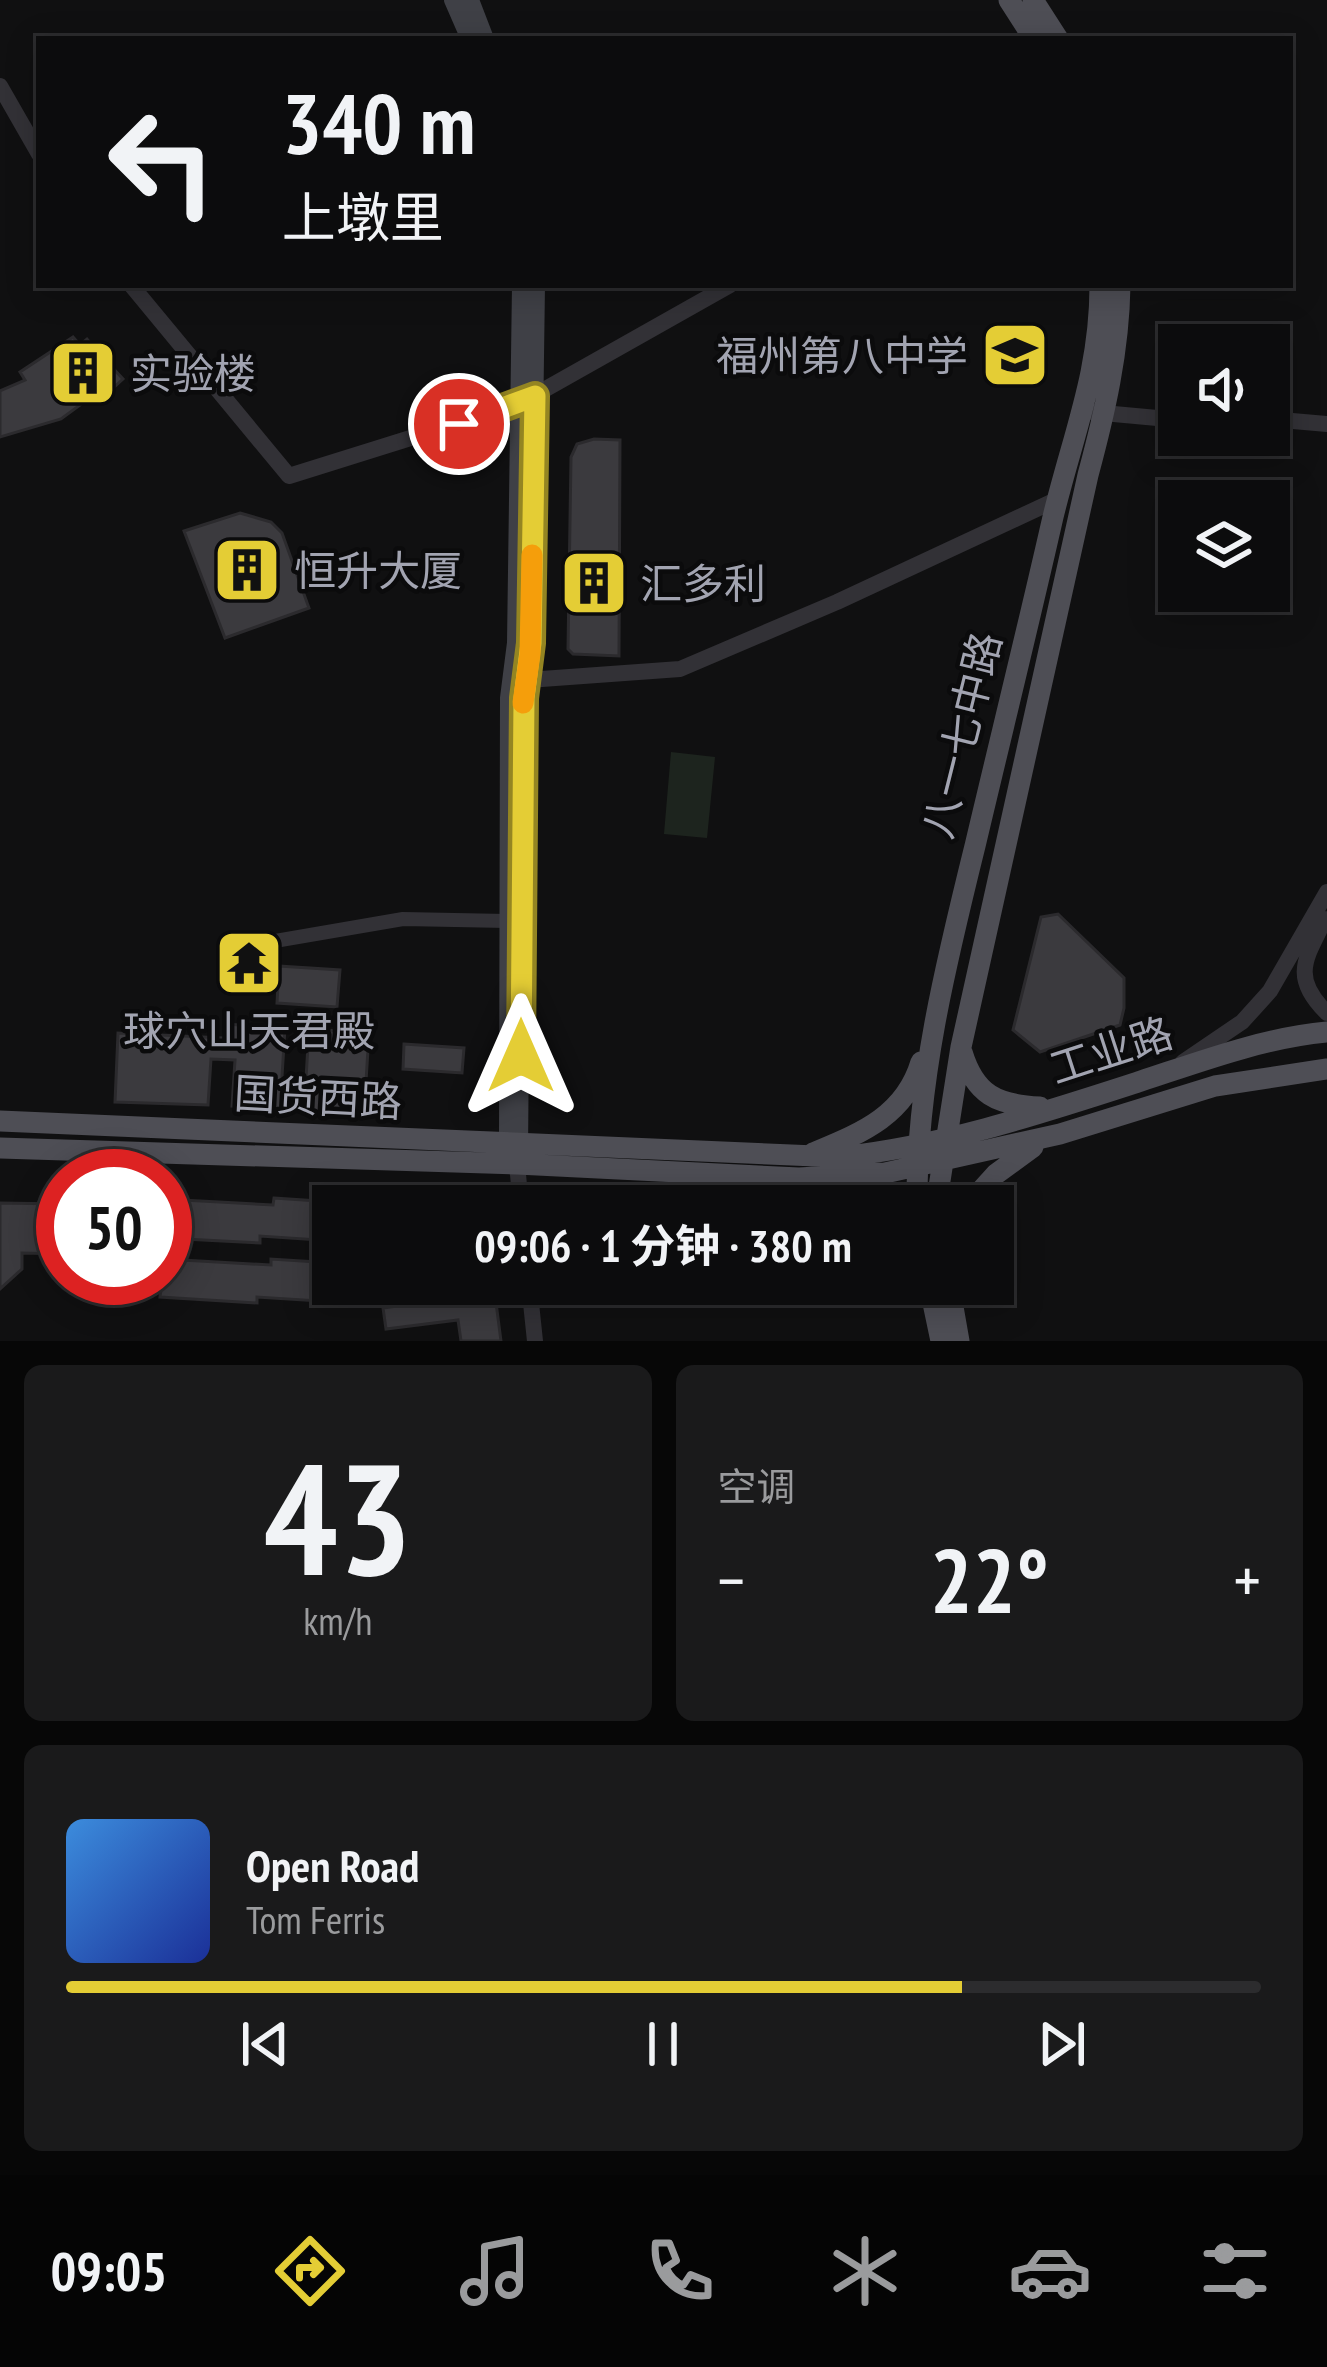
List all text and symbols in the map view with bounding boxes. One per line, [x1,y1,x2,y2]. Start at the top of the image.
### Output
text: 340 m [282,68,475,177]
icon: left [84,84,240,240]
text: 上墩里 [282,182,444,252]
school or university icon: 福州第八中学 [980,320,1050,390]
map controls [1158,324,1290,612]
button: sound [1158,324,1290,456]
place label: 福州第八中学 [716,328,968,383]
building icon: 实验楼 [48,338,118,408]
place label: 实验楼 [130,346,256,401]
pin [408,373,510,475]
icon: arrive [426,391,492,457]
button: layers [1158,480,1290,612]
building icon: 恒升大厦 [212,535,282,605]
place label: 恒升大厦 [294,543,462,598]
building icon: 汇多利 [559,548,629,618]
place label: 汇多利 [640,556,766,611]
street label: 八一七中路 [909,626,1013,844]
temple icon: 球穴山天君殿 [214,928,284,998]
position arrow [458,993,584,1119]
place label: 球穴山天君殿 [123,1003,375,1058]
street label: 工业路 [1043,1004,1179,1096]
street label: 国货西路 [233,1065,403,1129]
speed limit sign: 50 [36,1149,192,1305]
text: 09:06 · 1 分钟 · 380 m [474,1216,852,1274]
text: 43 [263,1416,412,1618]
text: 空调 [718,1461,796,1512]
text: 22° [930,1521,1049,1638]
text: − [718,1537,745,1622]
text: + [1234,1537,1261,1622]
text: km/h [303,1595,372,1646]
text: Open Road [246,1836,419,1894]
text: Tom Ferris [246,1894,385,1945]
icon: previous [232,2011,298,2077]
icon: pause [630,2011,696,2077]
icon: next [1029,2011,1095,2077]
icon: directions [268,2229,352,2313]
icon: music [453,2229,537,2313]
icon: phone [638,2229,722,2313]
icon: climate [823,2229,907,2313]
icon: car [1008,2229,1092,2313]
icon: filters [1193,2229,1277,2313]
text: 09:05 [50,2236,167,2306]

